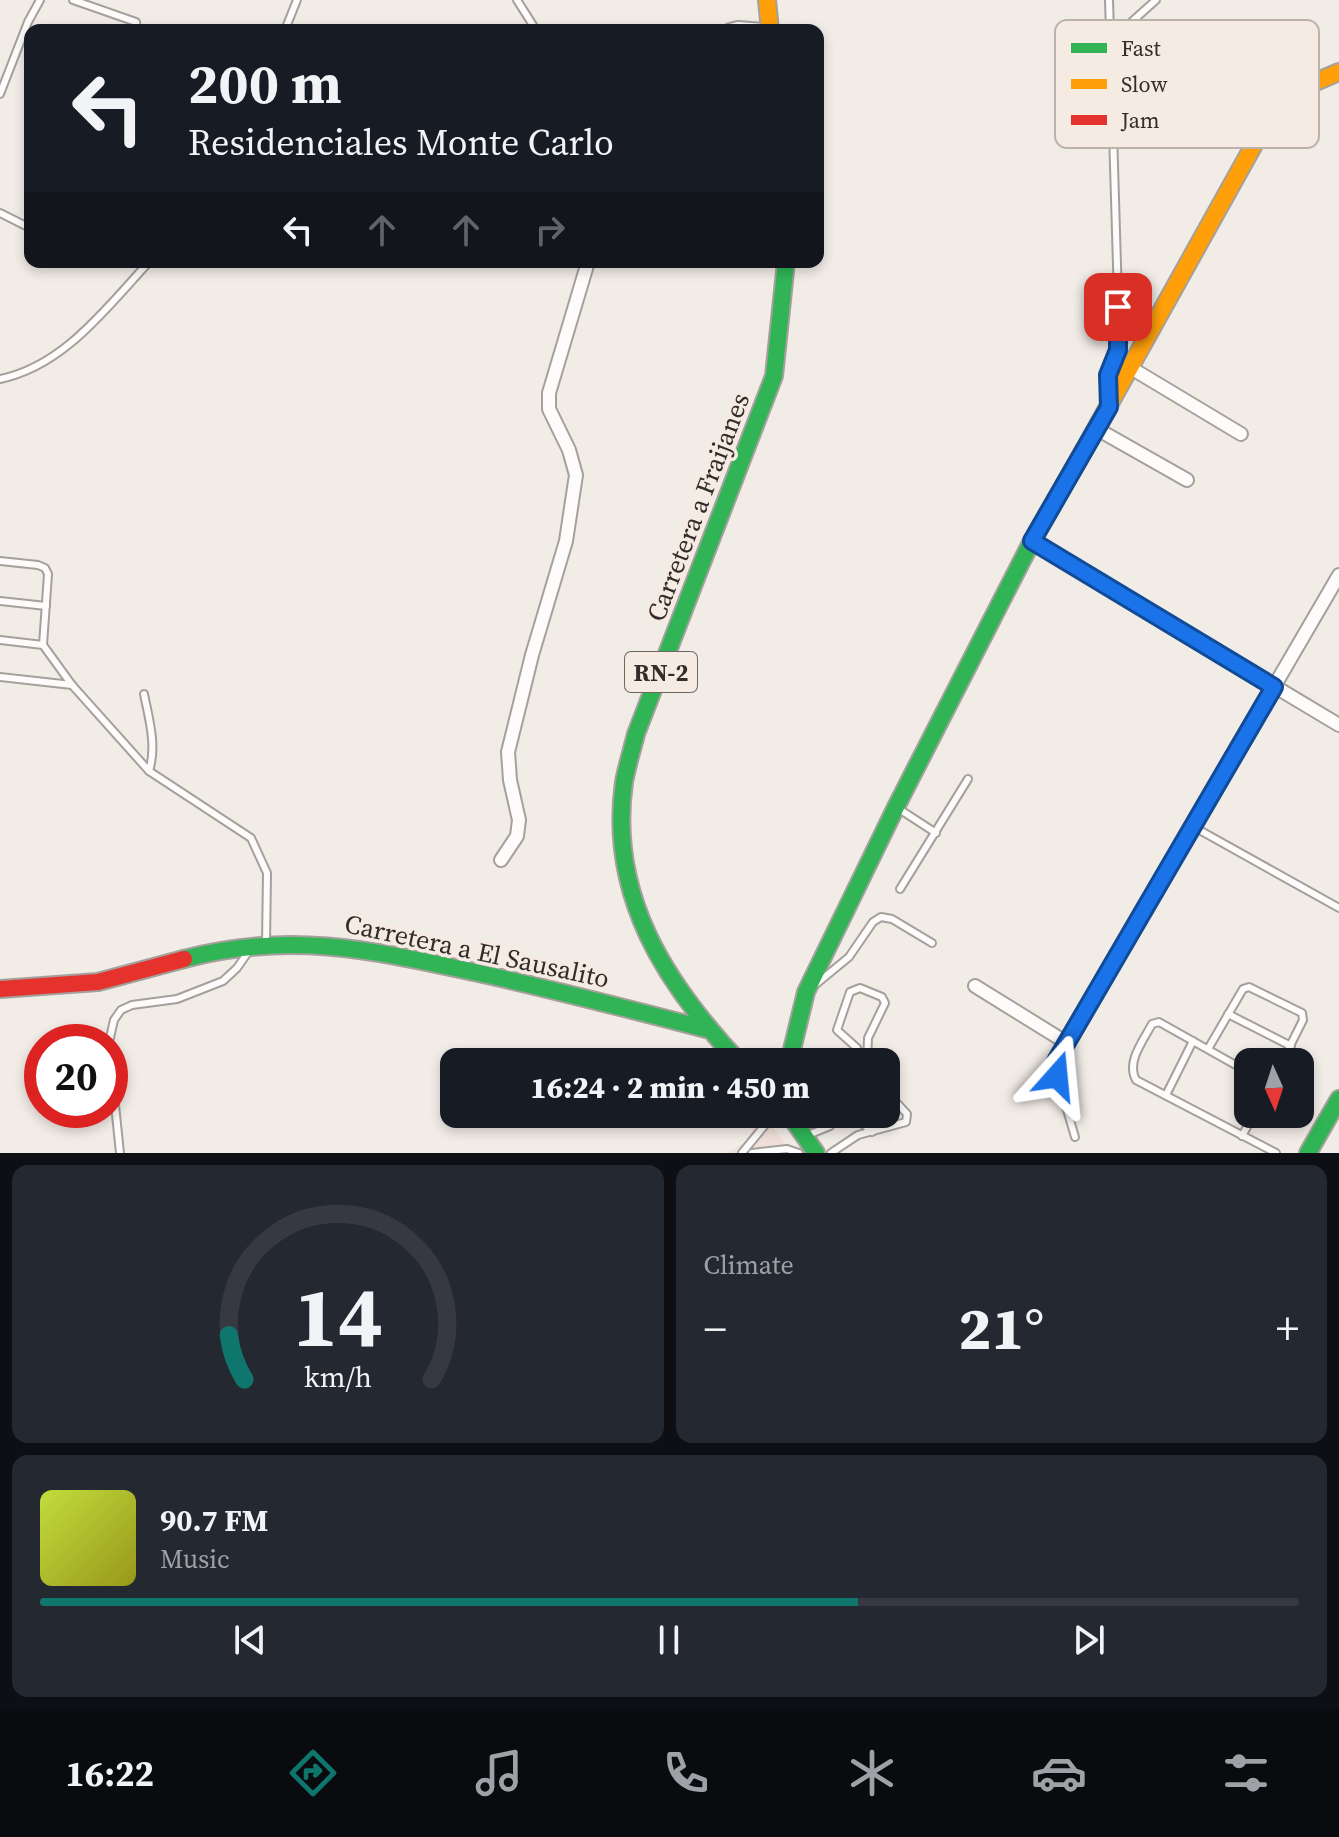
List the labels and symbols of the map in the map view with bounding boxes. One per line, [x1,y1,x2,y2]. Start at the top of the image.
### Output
legend [1055,20,1319,148]
text: Fast [1121,33,1162,63]
text: Slow [1121,69,1168,99]
text: Jam [1120,105,1160,135]
pin [1084,273,1152,341]
street label: Carretera a Fraijanes [638,387,758,627]
road number: RN-2 [625,652,697,692]
street label: Carretera a El Sausalito [341,905,613,997]
speed limit sign: 20 [24,1024,128,1128]
position arrow [1015,1034,1099,1118]
north arrow [1234,1048,1314,1128]

